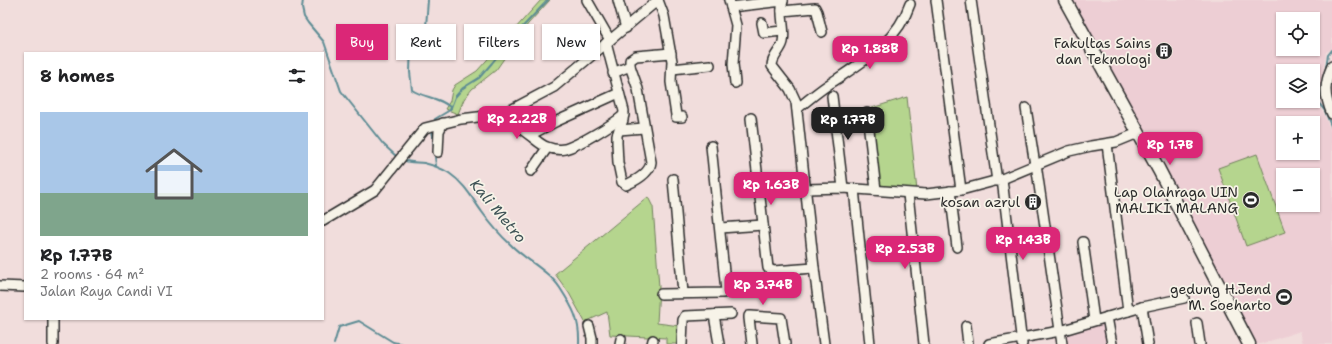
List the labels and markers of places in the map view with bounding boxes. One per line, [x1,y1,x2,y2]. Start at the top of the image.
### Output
place label: Fakultas Sains dan Teknologi [1054,34,1151,68]
pin: Rp 1.88B [829,36,911,70]
building icon: Fakultas Sains dan Teknologi [1154,41,1174,61]
pin: Rp 2.22B [476,106,558,140]
pin: Rp 1.77B [807,107,889,141]
pin: Rp 1.7B [1133,132,1207,166]
pin: Rp 1.63B [730,172,812,206]
place label: Lap Olahraga UIN MALIKI MALANG [1114,183,1238,217]
sports icon: Lap Olahraga UIN MALIKI MALANG [1241,190,1261,210]
building icon: kosan azrul [1023,192,1043,212]
place label: kosan azrul [940,193,1021,211]
pin: Rp 1.43B [982,227,1064,261]
pin: Rp 2.53B [864,236,946,270]
pin: Rp 3.74B [722,272,804,306]
place label: gedung H.Jend M. Soeharto [1170,280,1271,314]
sports icon: gedung H.Jend M. Soeharto [1274,287,1294,307]

